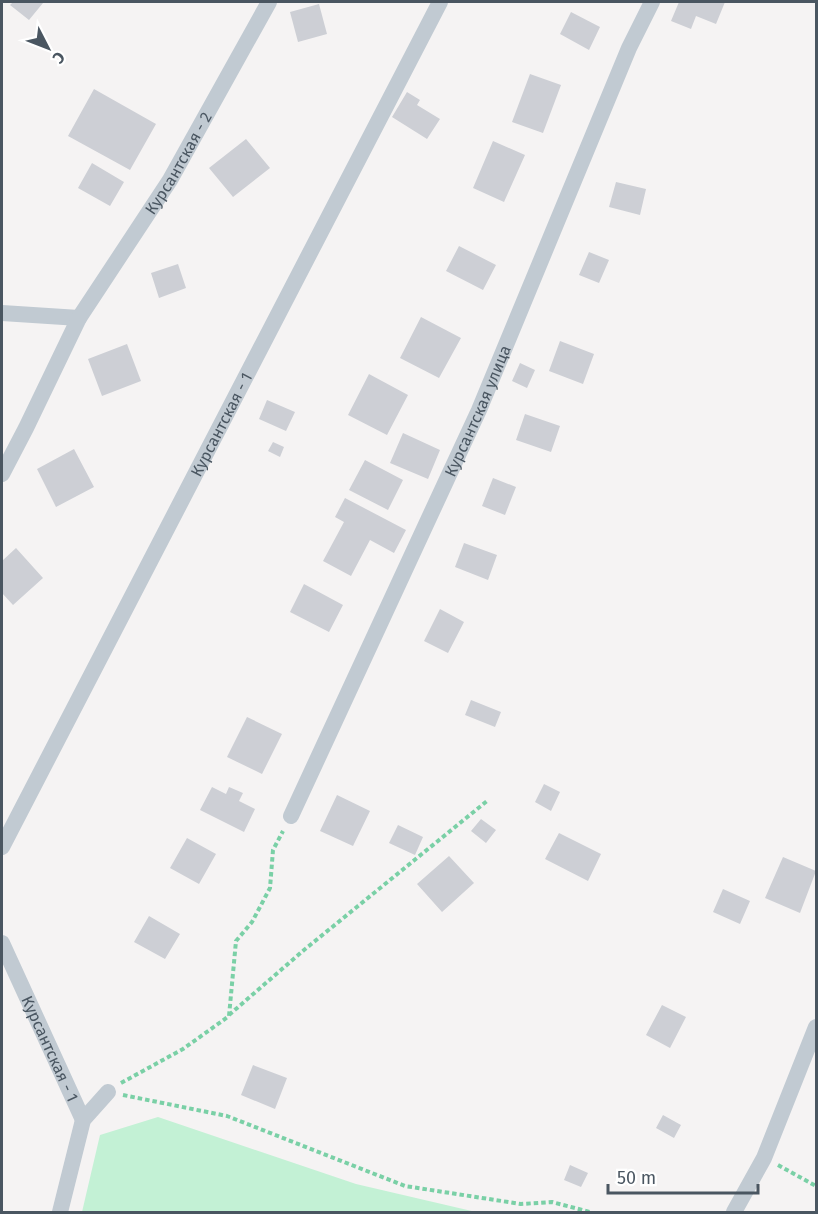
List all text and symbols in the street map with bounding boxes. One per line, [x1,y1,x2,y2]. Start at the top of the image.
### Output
north arrow [18,18,78,78]
text: С [48,48,69,68]
street label: Курсантская - 2 [141,109,216,218]
street label: Курсантская улица [441,343,515,480]
street label: Курсантская - 1 [187,369,256,480]
street label: Курсантская - 1 [17,993,82,1105]
scale bar [608,1157,758,1195]
text: 50 m [617,1167,656,1189]

